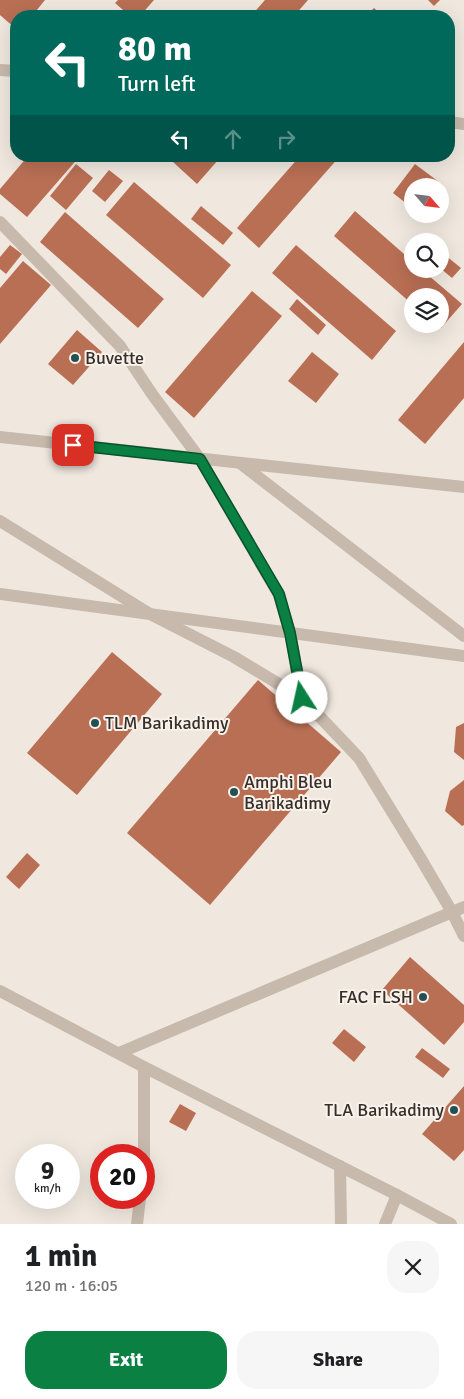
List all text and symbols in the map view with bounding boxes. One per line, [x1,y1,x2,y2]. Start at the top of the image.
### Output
text: 80 m [118,27,192,70]
icon: left [35,30,100,95]
text: Turn left [118,70,196,97]
icon: left [166,125,194,153]
icon: ahead [219,125,247,153]
icon: right [272,125,300,153]
north arrow [404,178,449,222]
map controls [404,178,449,333]
button: search [404,233,449,278]
button: layers [404,288,449,333]
place label: Buvette [85,347,144,369]
marker: Buvette [69,352,81,364]
pin [52,424,94,466]
icon: arrive [59,431,87,459]
position arrow [275,671,327,723]
place label: TLM Barikadimy [105,712,229,734]
marker: TLM Barikadimy [89,717,101,729]
place label: Amphi Bleu Barikadimy [244,771,332,814]
marker: Amphi Bleu Barikadimy [228,786,240,798]
place label: FAC FLSH [338,986,413,1008]
marker: FAC FLSH [417,991,429,1003]
place label: TLA Barikadimy [324,1099,445,1121]
marker: TLA Barikadimy [448,1104,460,1116]
speed limit sign: 20 [90,1144,155,1209]
text: 9 [41,1155,54,1186]
text: km/h [34,1181,61,1196]
text: 1 min [25,1238,97,1275]
button: close [387,1241,439,1293]
text: 120 m · 16:05 [25,1276,118,1296]
button: Exit [25,1331,227,1389]
button: Share [237,1331,439,1389]

